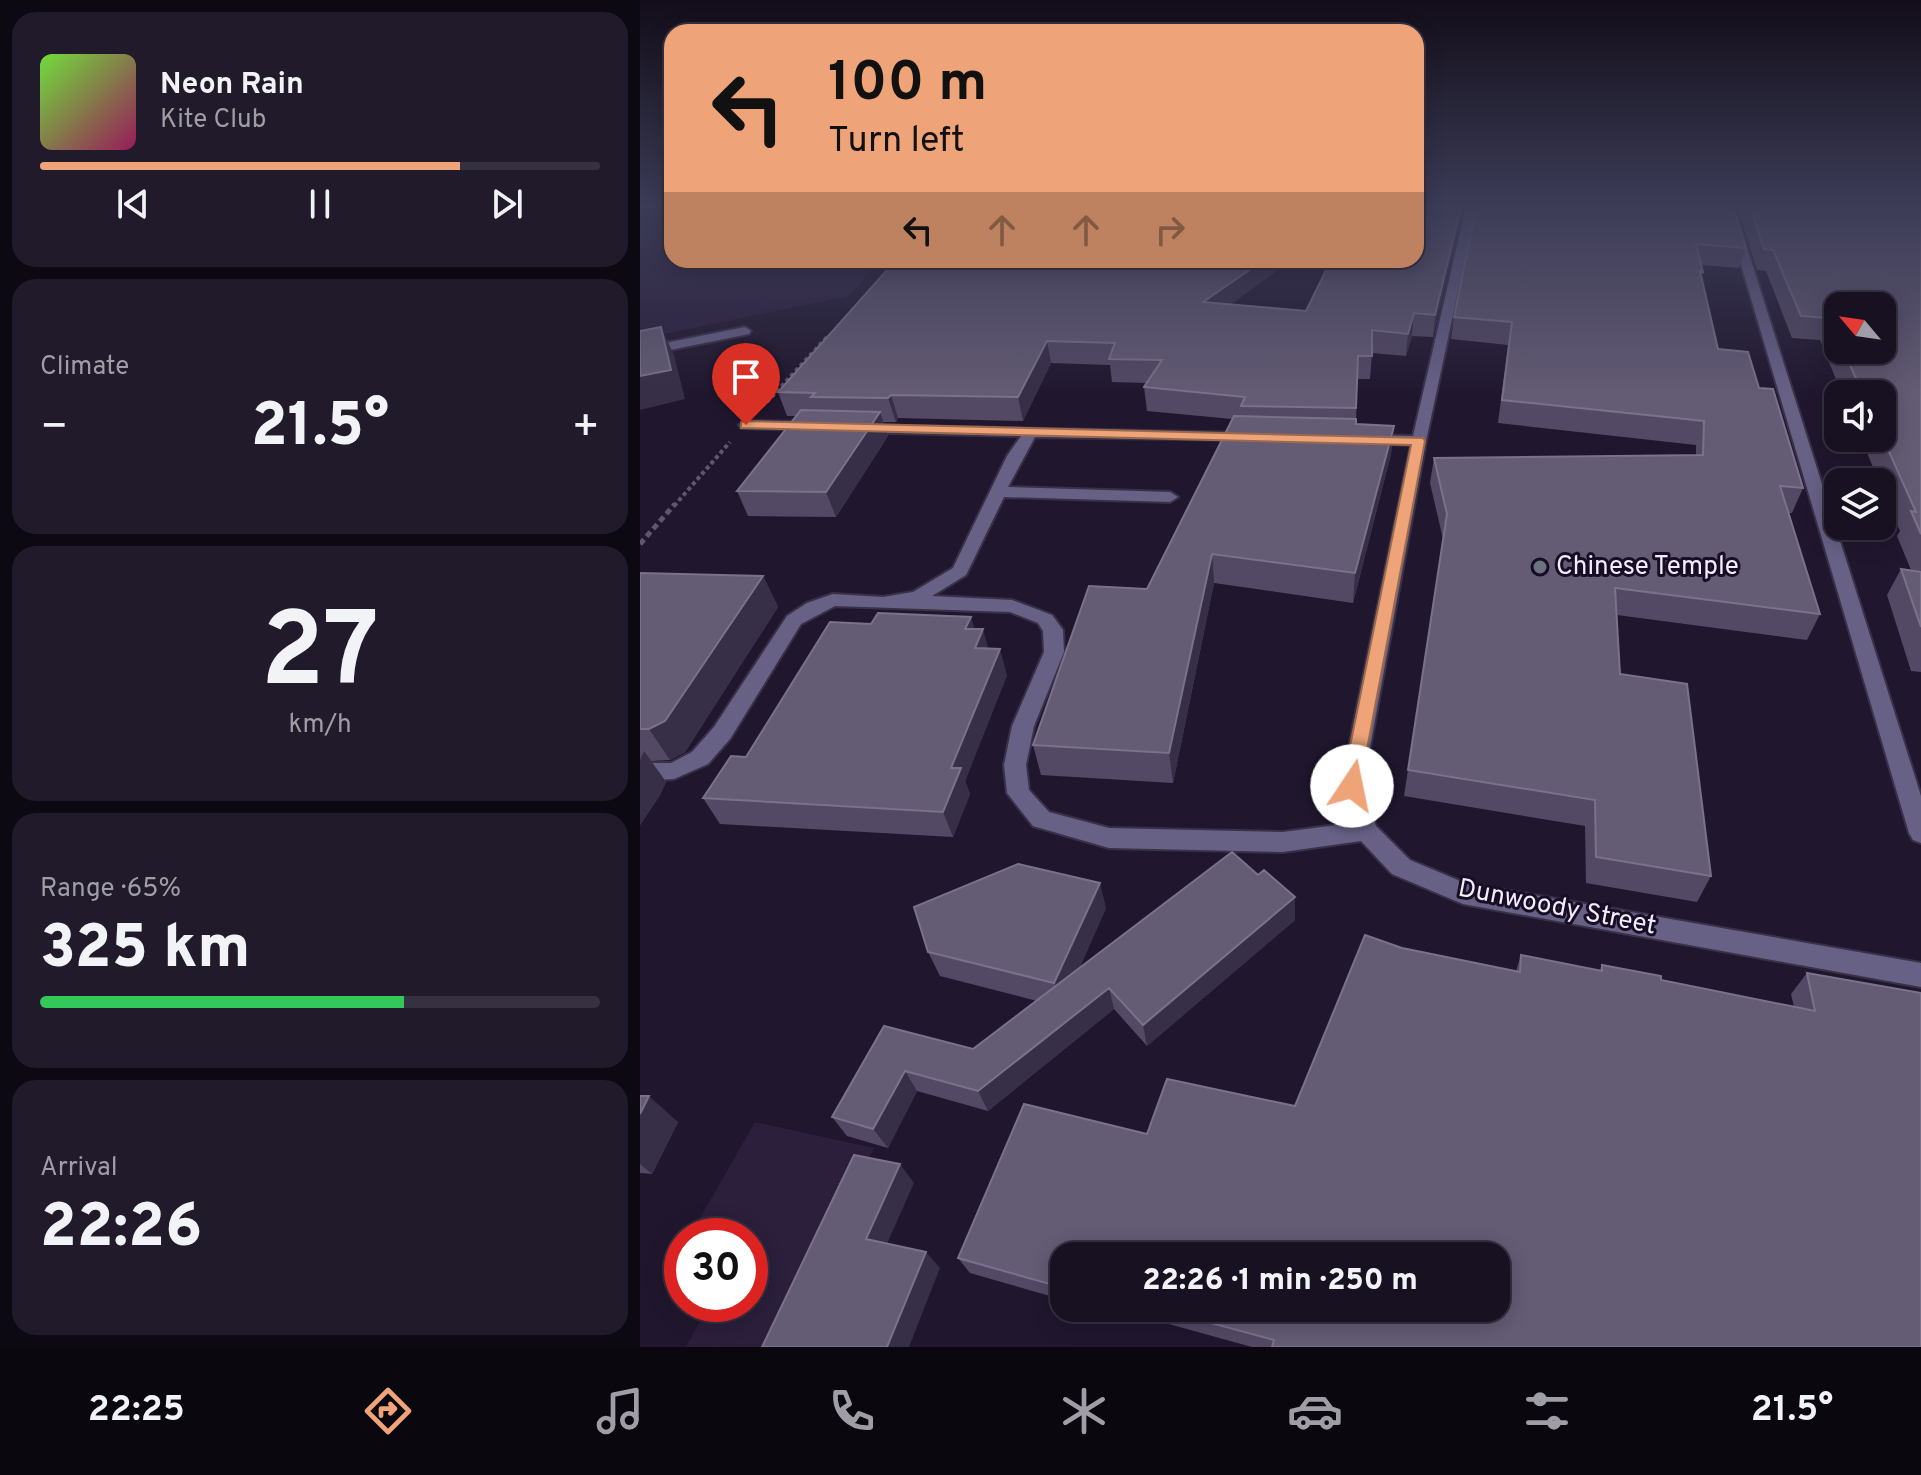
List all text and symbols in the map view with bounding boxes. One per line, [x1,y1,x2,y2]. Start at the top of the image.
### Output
text: 100 m [828,50,987,120]
icon: left [696,56,800,160]
text: Neon Rain [160,67,304,104]
text: Kite Club [160,104,266,137]
text: Turn left [828,119,965,165]
icon: previous [111,182,155,226]
icon: pause [298,182,342,226]
icon: next [485,182,529,226]
icon: left [896,208,940,252]
icon: ahead [980,208,1024,252]
icon: ahead [1064,208,1108,252]
icon: right [1148,208,1192,252]
north arrow [1824,292,1896,364]
map controls [1824,292,1896,540]
pin [712,343,780,425]
text: Climate [40,351,129,384]
icon: arrive [724,355,768,399]
button: sound [1824,380,1896,452]
text: 21.5° [251,391,389,467]
text: − [40,401,68,457]
text: + [572,401,600,457]
button: layers [1824,468,1896,540]
place label: Chinese Temple [1556,551,1739,584]
marker: Chinese Temple [1531,558,1549,576]
text: 27 [261,591,379,723]
text: km/h [288,709,352,742]
position arrow [1310,744,1394,828]
text: Range · 65% [40,873,181,906]
street label: Dunwoody Street [1455,873,1659,943]
text: 325 km [40,913,250,989]
text: Arrival [40,1152,118,1185]
text: 22:26 [40,1192,202,1268]
speed limit sign: 30 [664,1218,768,1322]
text: 22:26 · 1 min · 250 m [1142,1263,1418,1300]
icon: directions [360,1383,416,1439]
icon: music [592,1383,648,1439]
icon: phone [824,1383,880,1439]
icon: climate [1056,1383,1112,1439]
icon: car [1287,1383,1343,1439]
icon: filters [1519,1383,1575,1439]
text: 22:25 [88,1388,185,1434]
text: 21.5° [1751,1388,1833,1434]

